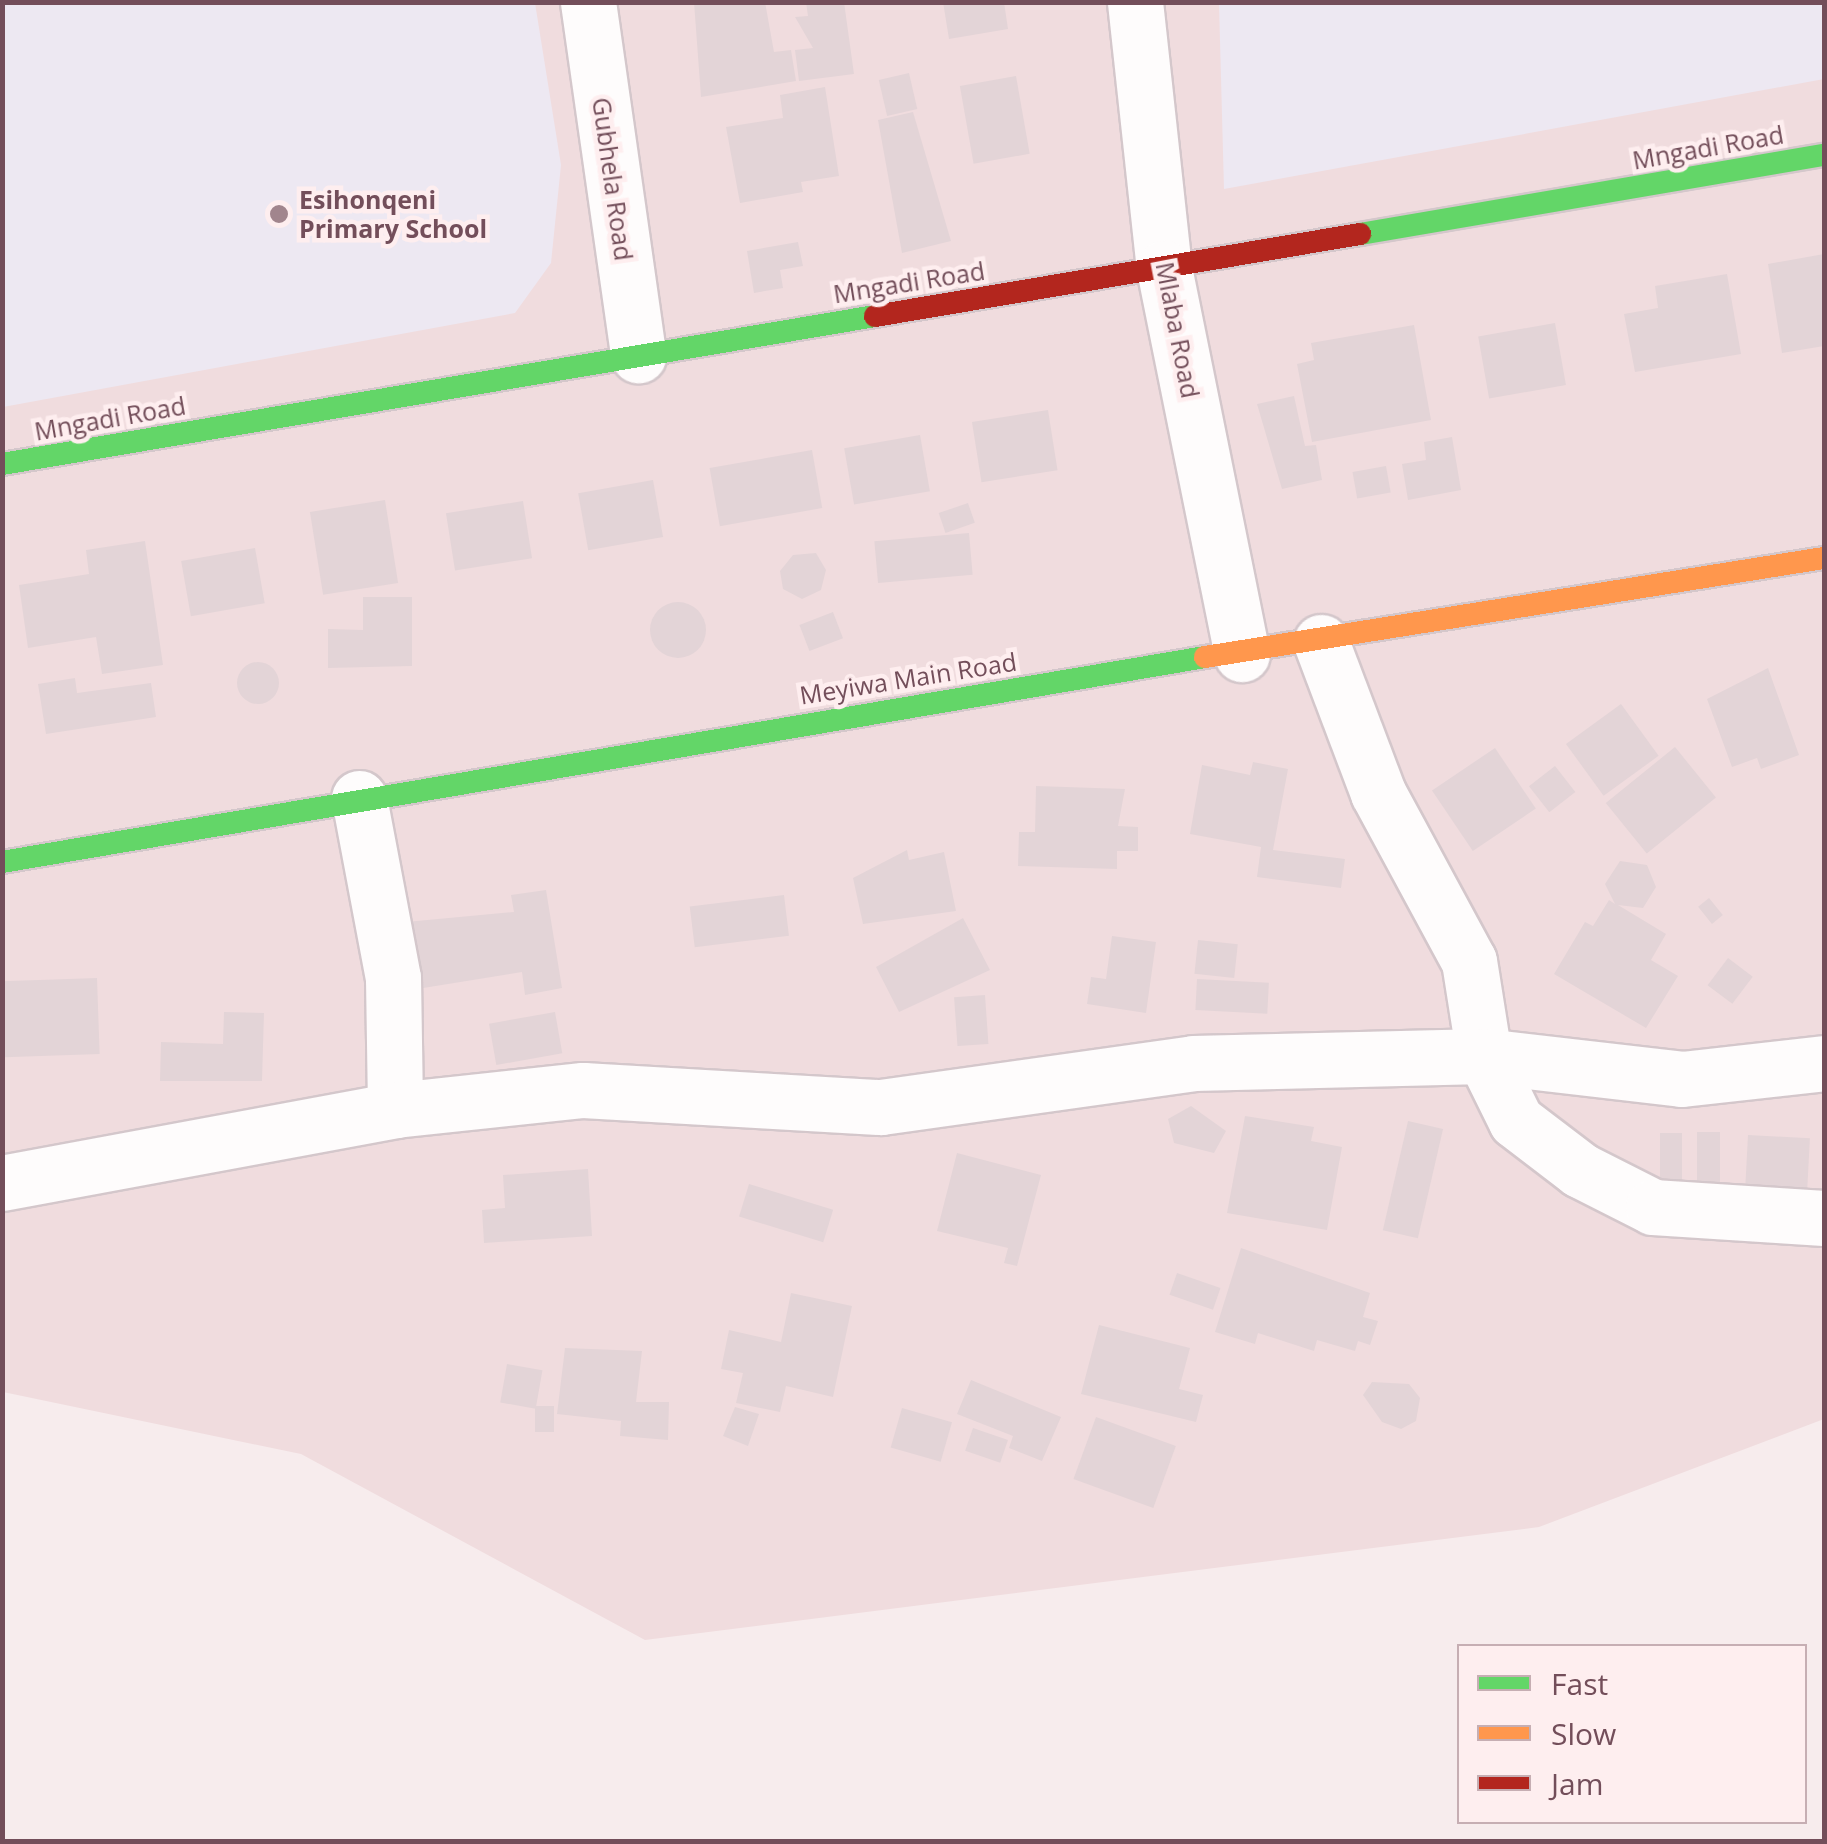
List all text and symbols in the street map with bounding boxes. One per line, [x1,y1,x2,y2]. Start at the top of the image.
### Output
street label: Gubhela Road [587,95,639,263]
street label: Mngadi Road [1630,119,1786,175]
place label: Esihonqeni Primary School [299,185,487,244]
marker: Esihonqeni Primary School [268,203,290,225]
street label: Mngadi Road [831,255,987,309]
street label: Mlaba Road [1150,259,1206,401]
street label: Mngadi Road [32,390,188,446]
street label: Meyiwa Main Road [797,646,1019,710]
legend [1457,1644,1807,1824]
text: Fast [1551,1663,1608,1704]
text: Slow [1551,1713,1616,1754]
text: Jam [1551,1763,1604,1804]

